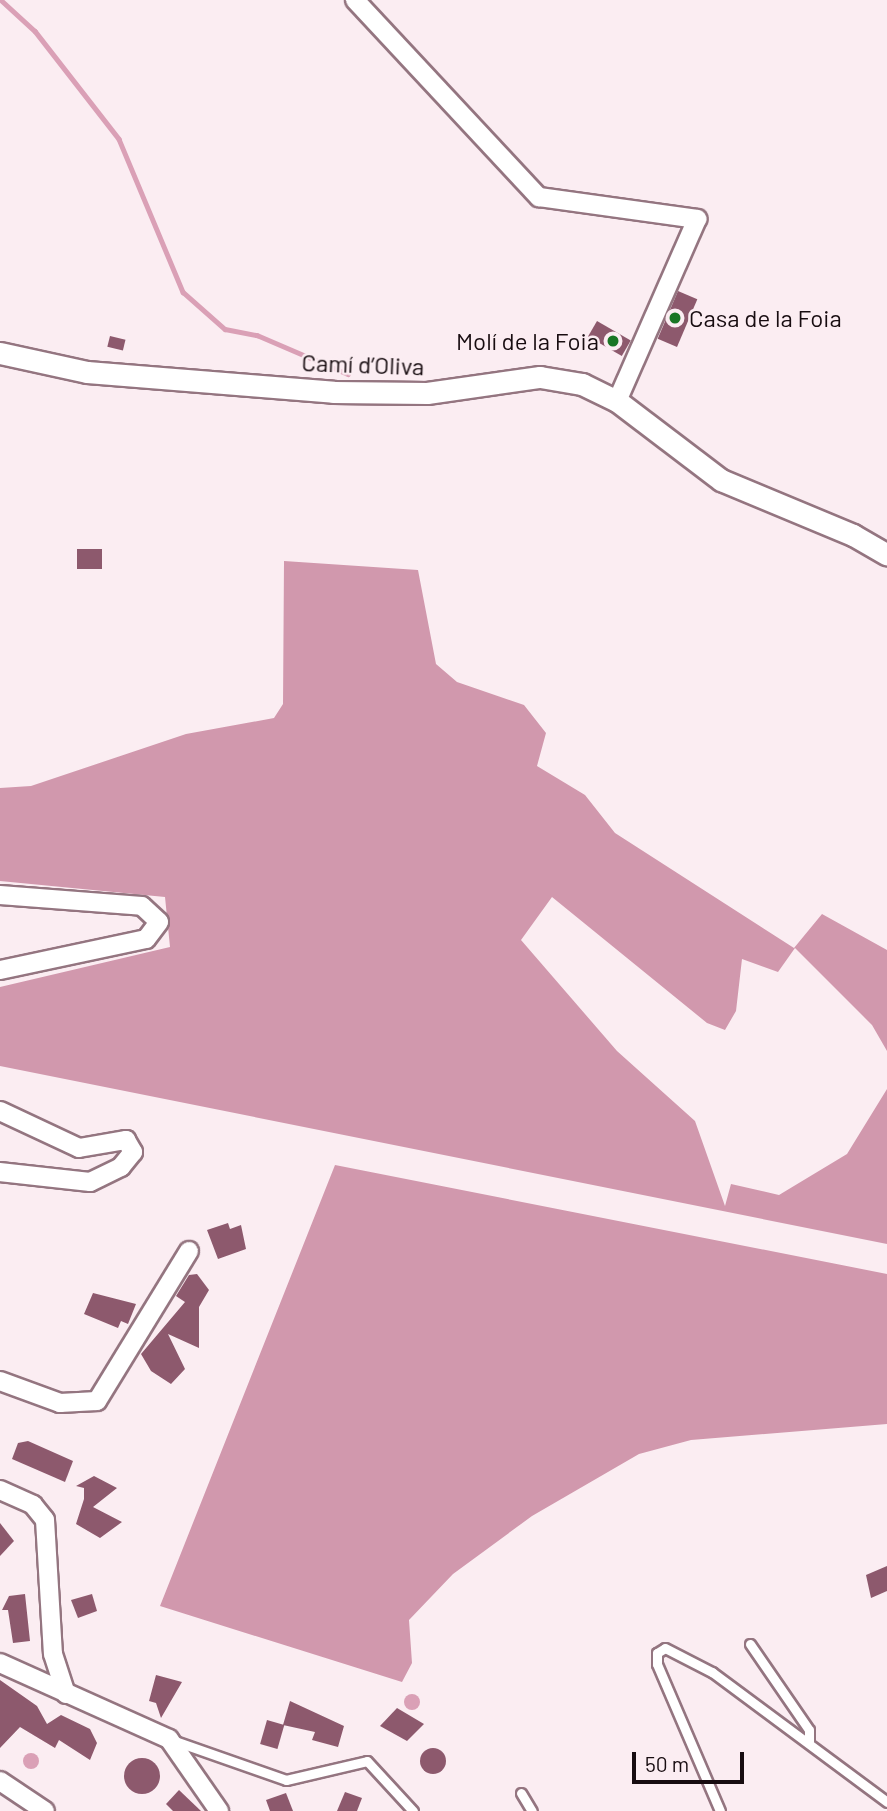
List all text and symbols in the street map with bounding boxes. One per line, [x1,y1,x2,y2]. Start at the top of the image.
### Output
place label: Casa de la Foia [689,304,842,332]
marker: Casa de la Foia [667,310,683,326]
place label: Molí de la Foia [456,327,599,355]
marker: Molí de la Foia [605,333,621,349]
street label: Camí d’Oliva [301,347,425,381]
scale bar [635,1738,747,1782]
text: 50 m [645,1751,689,1776]

